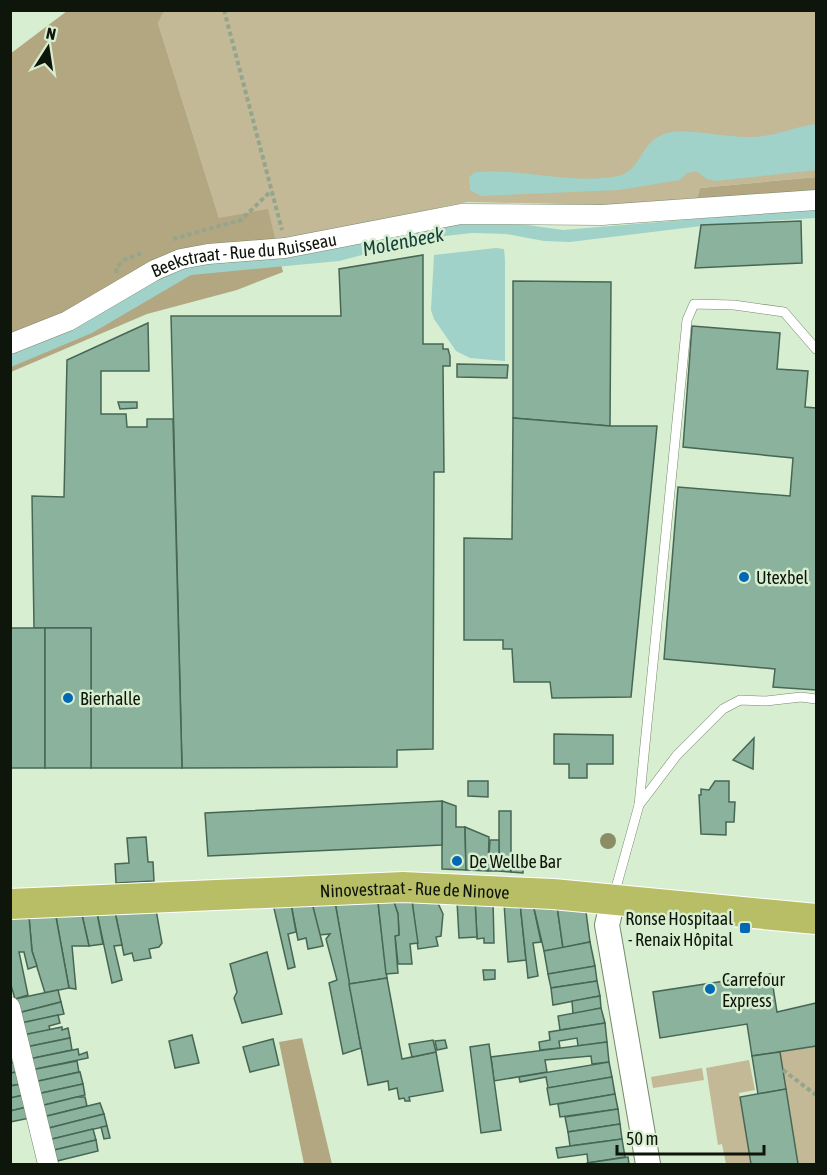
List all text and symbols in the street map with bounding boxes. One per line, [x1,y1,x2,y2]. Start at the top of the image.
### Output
north arrow [18,18,78,78]
text: N [45,24,58,43]
water label: Molenbeek [360,222,446,260]
street label: Beekstraat - Rue du Ruisseau [148,228,338,281]
place label: Utexbel [756,567,809,588]
marker: Utexbel [737,570,751,584]
place label: Bierhalle [80,688,141,709]
marker: Bierhalle [61,691,75,705]
place label: De Wellbe Bar [469,851,562,872]
marker: De Wellbe Bar [450,854,464,868]
street label: Ninovestraat - Rue de Ninove [319,876,510,902]
place label: Ronse Hospitaal - Renaix Hôpital [625,908,733,950]
marker: Ronse Hospitaal - Renaix Hôpital [738,921,752,935]
place label: Carrefour Express [722,969,785,1011]
marker: Carrefour Express [703,982,717,996]
scale bar [617,1118,764,1156]
text: 50 m [626,1128,658,1149]

